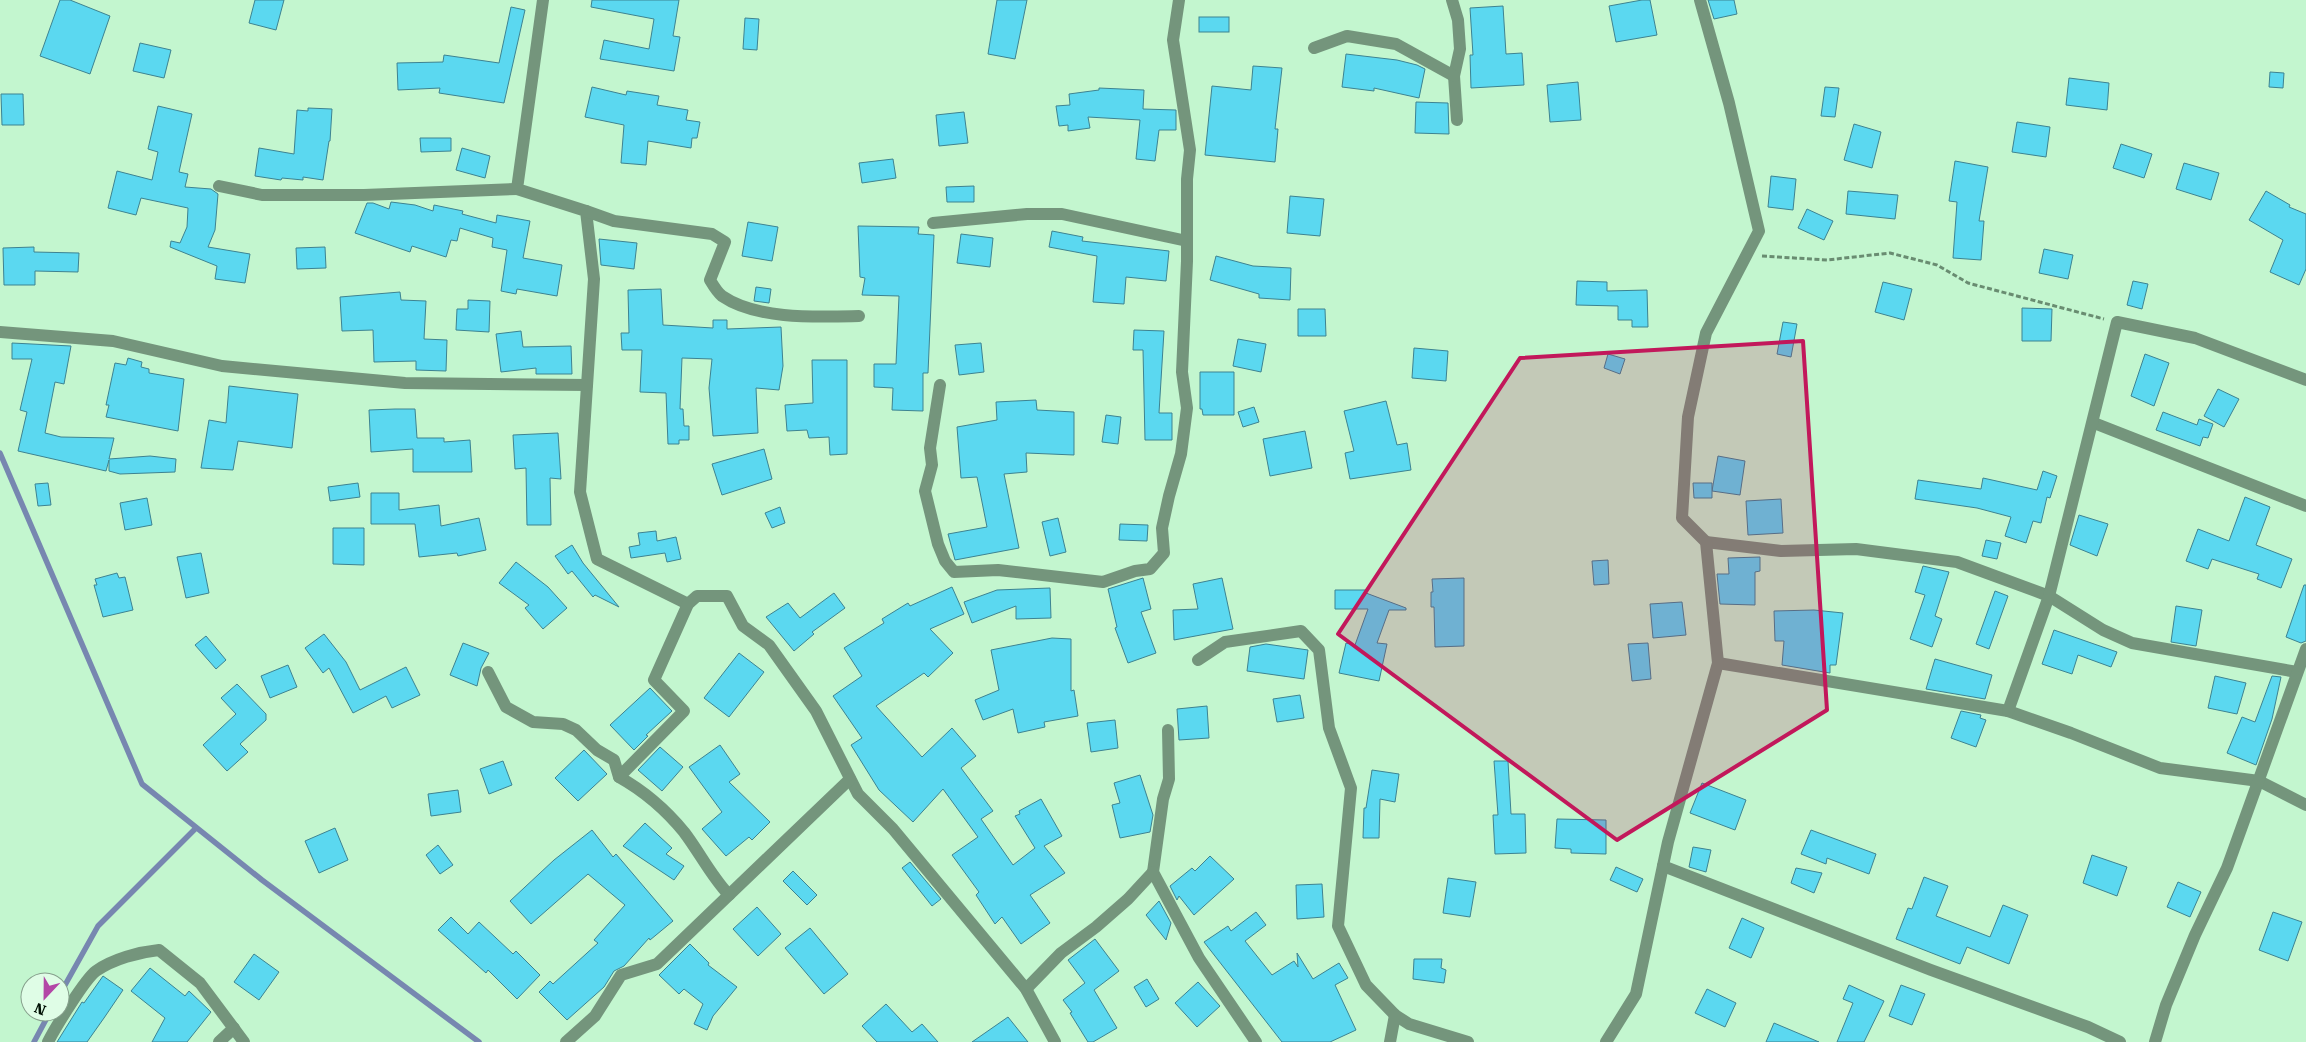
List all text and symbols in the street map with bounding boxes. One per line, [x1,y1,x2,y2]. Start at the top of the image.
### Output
north arrow [20,972,70,1022]
text: N [32,1000,48,1018]

